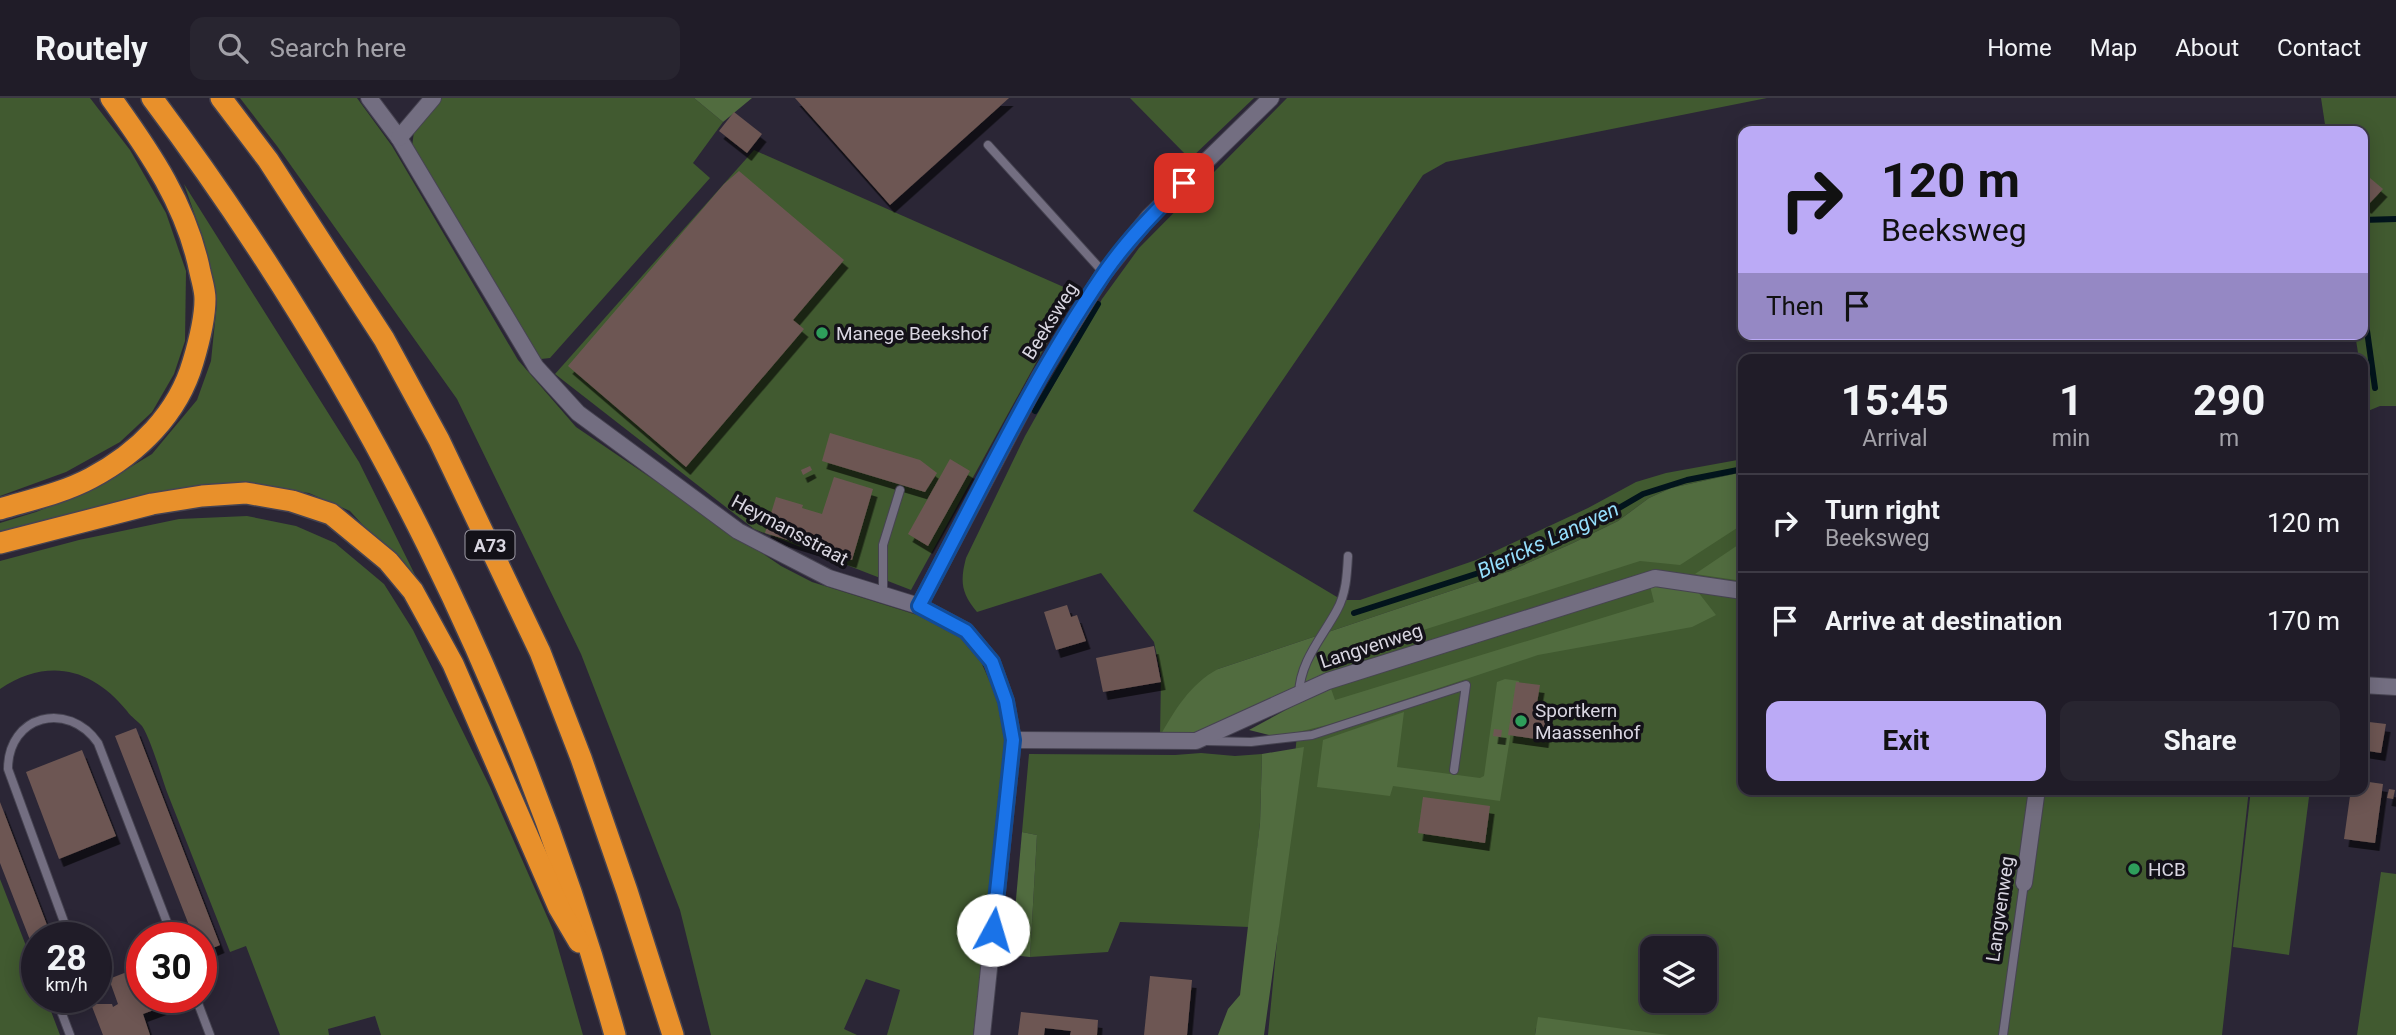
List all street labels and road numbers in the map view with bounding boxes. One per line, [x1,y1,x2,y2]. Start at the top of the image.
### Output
street label: Beeksweg [1017,278,1083,364]
street label: Heymansstraat [728,490,852,570]
road number: A73 [466,530,514,560]
street label: Langvenweg [1317,619,1425,673]
street label: Langvenweg [1981,855,2019,963]

